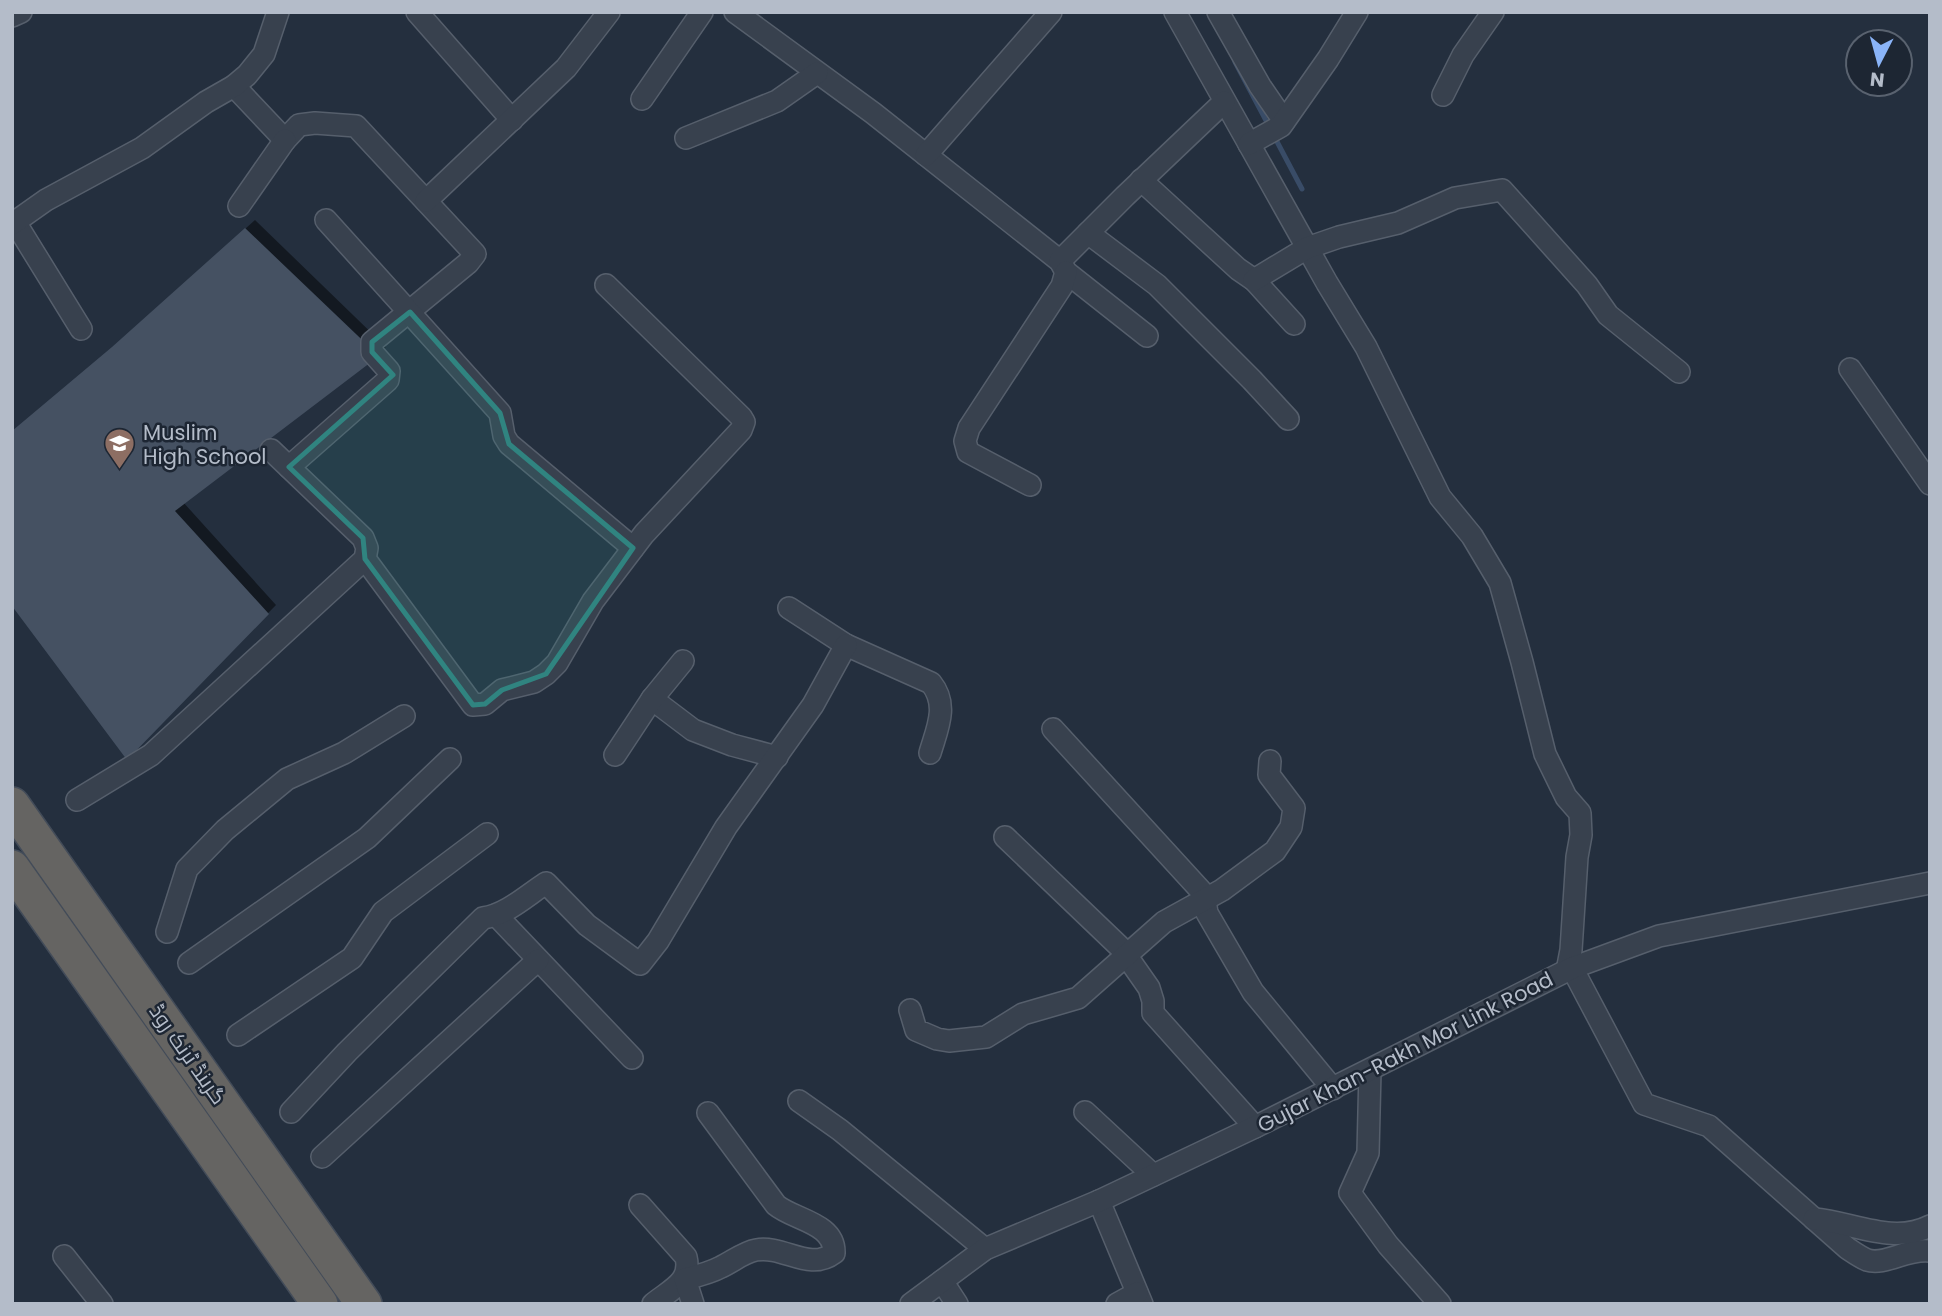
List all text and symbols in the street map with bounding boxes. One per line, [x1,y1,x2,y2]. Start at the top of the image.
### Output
north arrow [1844,28,1914,98]
text: N [1869,65,1886,94]
place label: Muslim High School [143,418,267,471]
school or university icon: Muslim High School [103,427,137,471]
street label: Gujar Khan-Rakh Mor Link Road [1252,965,1558,1139]
street label: گرینڈ ٹرنک روڈ [143,998,233,1110]

